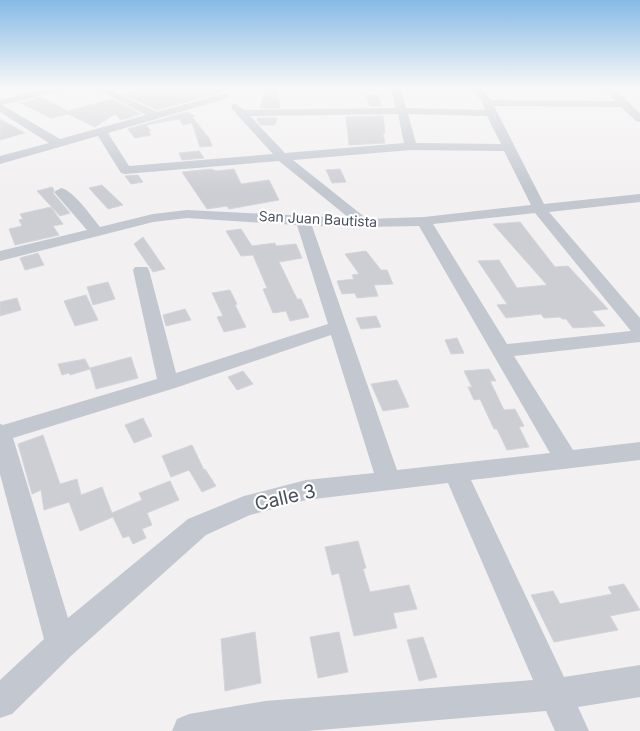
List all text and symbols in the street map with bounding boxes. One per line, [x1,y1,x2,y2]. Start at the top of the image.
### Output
street label: San Juan Bautista [258,207,378,230]
street label: Calle 3 [252,479,318,516]

